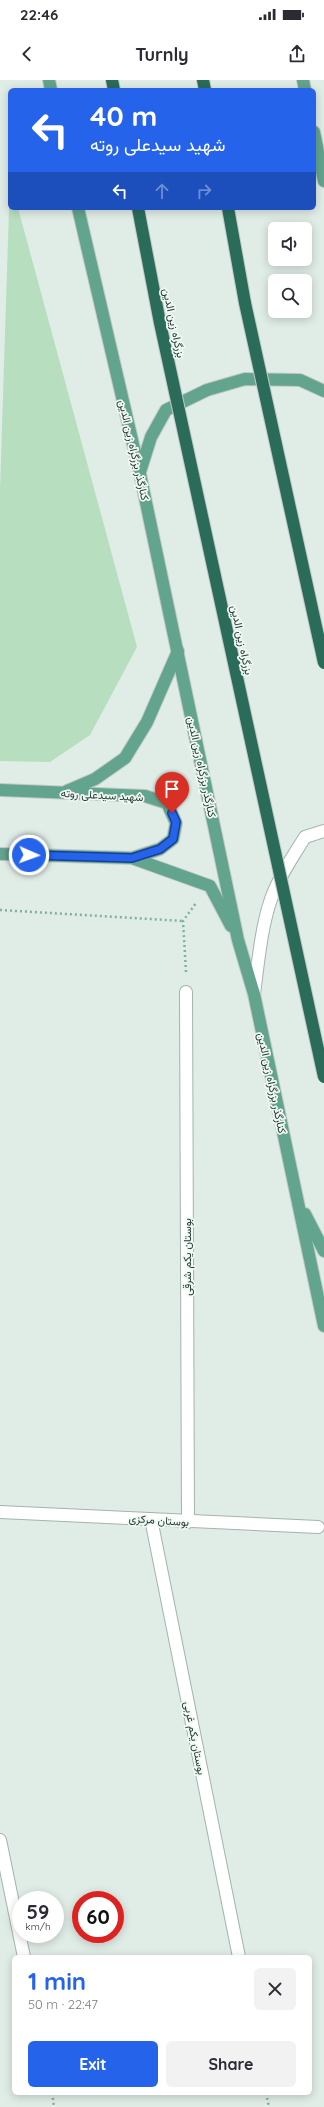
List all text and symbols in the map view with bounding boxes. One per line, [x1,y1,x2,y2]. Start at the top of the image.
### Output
text: 22:46 [20,5,58,24]
icon: back [16,43,38,65]
text: Turnly [135,43,189,66]
icon: share [286,43,308,65]
text: 40 m [90,98,157,133]
icon: left [24,104,76,156]
text: شهید سیدعلی روته [90,133,225,156]
icon: left [109,180,131,202]
icon: ahead [151,180,173,202]
icon: right [193,180,215,202]
map controls [268,222,312,318]
button: sound [268,222,312,266]
button: search [268,274,312,318]
street label: بزرگراه زین الدین [160,287,188,359]
street label: کنارگذر بزرگراه زین الدین [116,398,152,502]
street label: بزرگراه زین الدین [228,604,256,676]
street label: کنارگذر بزرگراه زین الدین [184,715,220,819]
pin [155,772,189,813]
icon: arrive [161,778,183,800]
street label: شهید سیدعلی روته [60,786,144,804]
position arrow [8,834,50,876]
street label: کنارگذر بزرگراه زین الدین [254,1031,290,1135]
street label: بوستان یکم شرقی [180,1218,195,1296]
street label: بوستان مرکزی [128,1511,190,1529]
street label: بوستان یکم غربی [180,1700,209,1776]
speed limit sign: 60 [72,1891,124,1943]
text: 59 [27,1899,49,1924]
text: km/h [25,1920,51,1933]
text: 1 min [28,1966,86,1996]
button: close [254,1968,296,2010]
text: 50 m · 22:47 [28,1996,98,2012]
button: Exit [28,2041,158,2087]
button: Share [166,2041,296,2087]

